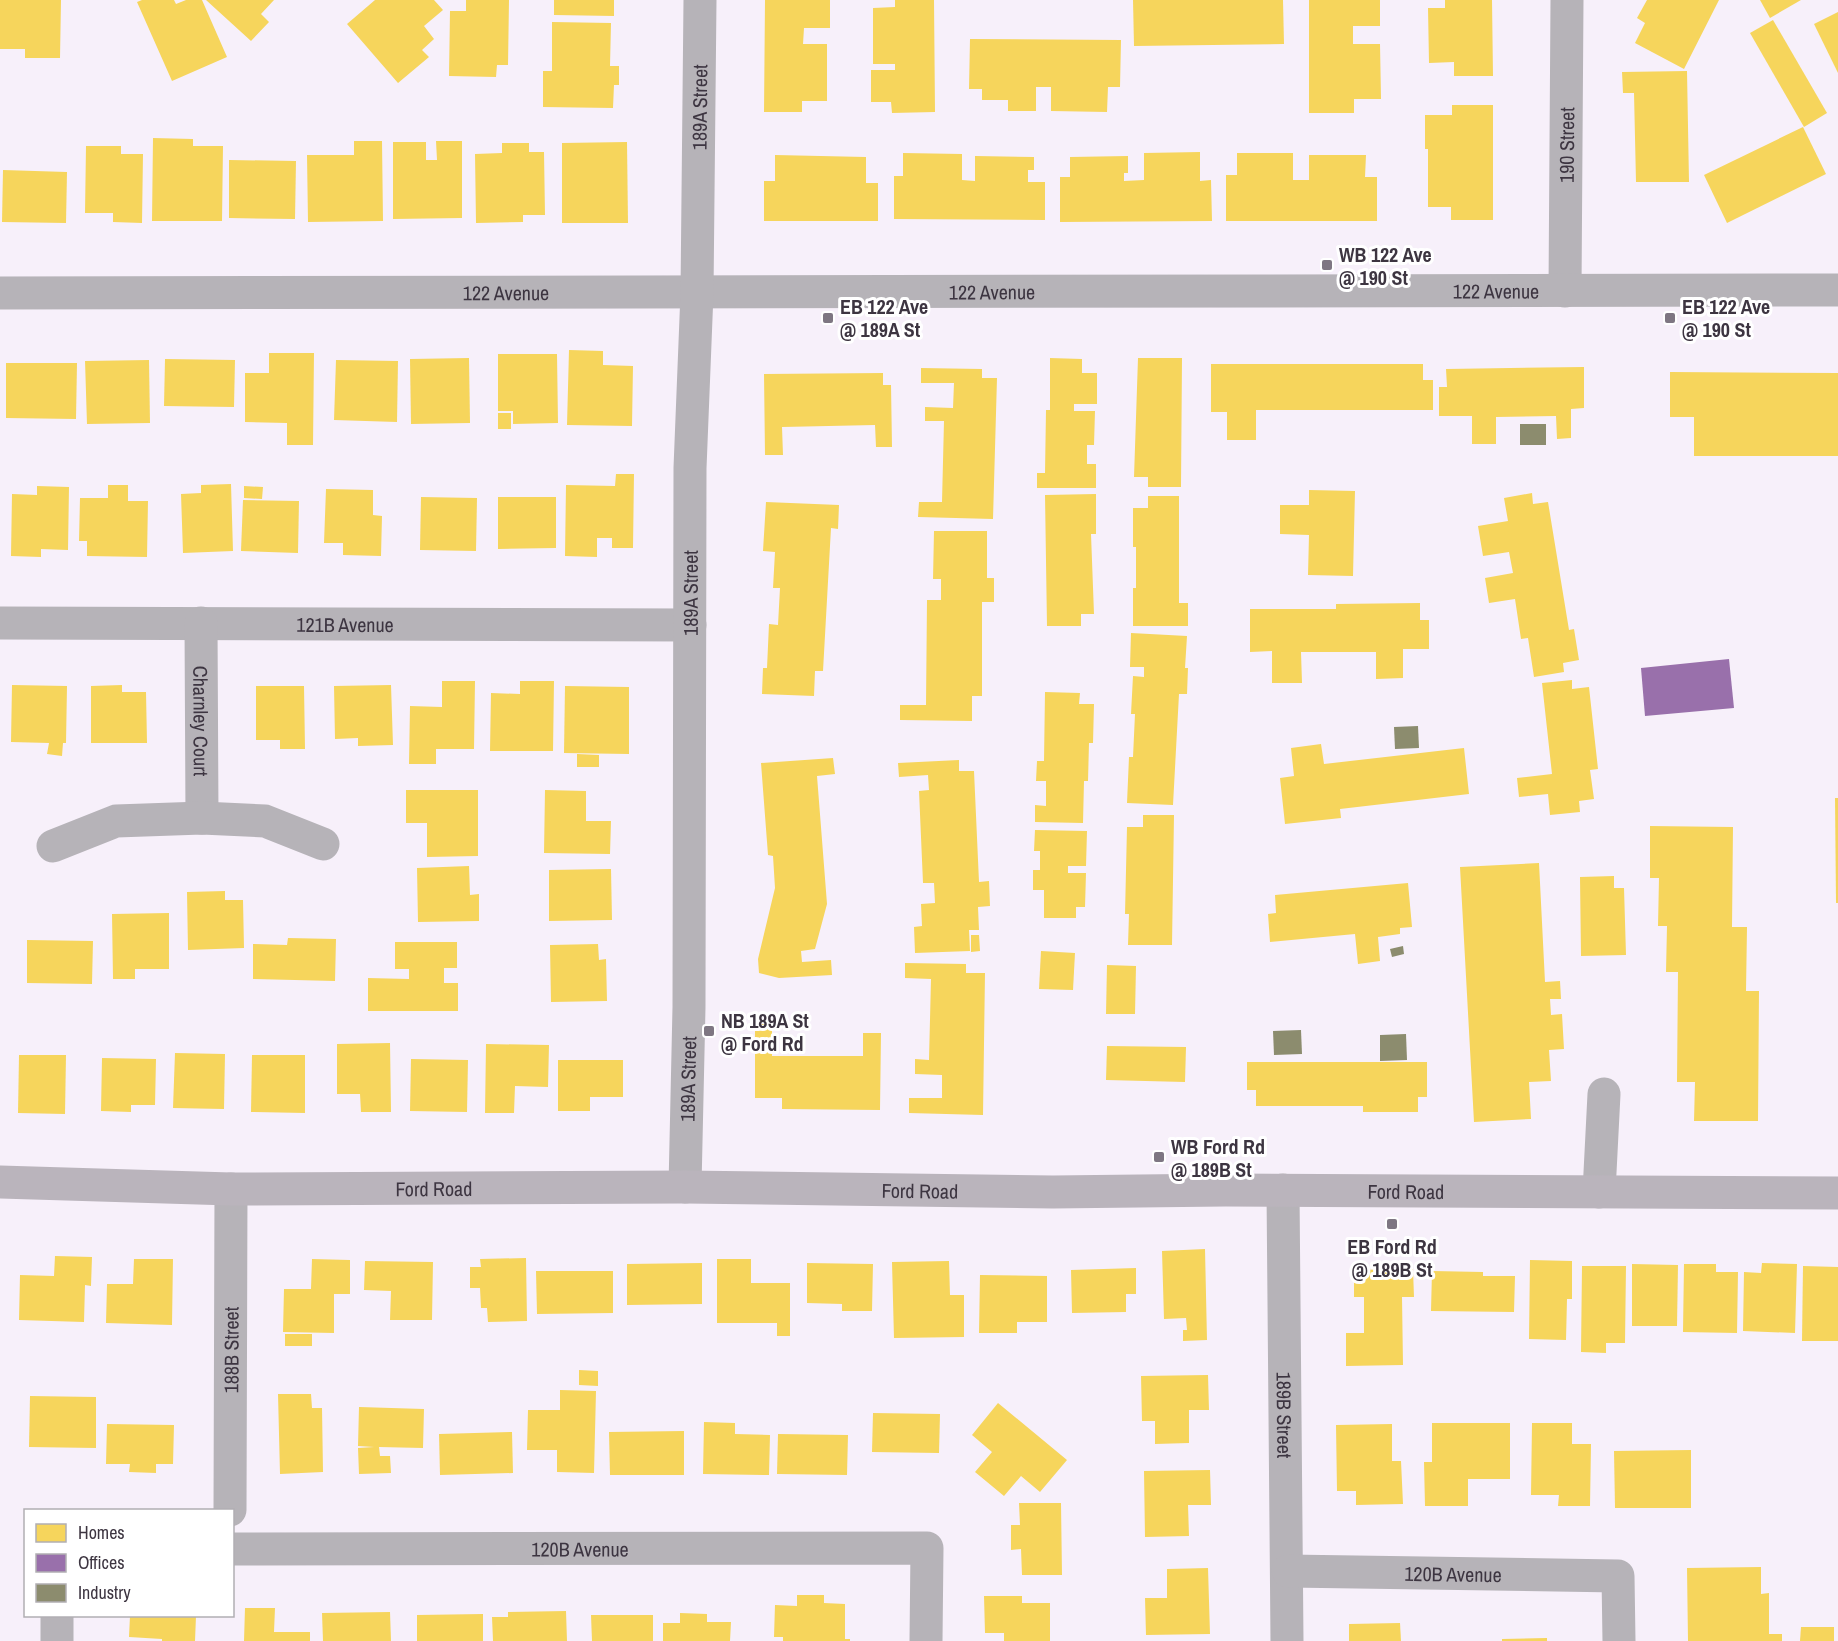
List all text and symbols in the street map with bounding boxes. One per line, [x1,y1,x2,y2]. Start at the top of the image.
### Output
street label: 189A Street [685,64,713,150]
street label: 190 Street [1552,107,1580,183]
place label: WB 122 Ave @ 190 St [1339,241,1432,291]
marker: WB 122 Ave @ 190 St [1320,258,1334,272]
street label: 122 Avenue [1453,277,1539,304]
street label: 122 Avenue [949,278,1035,305]
street label: 122 Avenue [463,279,549,306]
place label: EB 122 Ave @ 189A St [840,293,928,343]
place label: EB 122 Ave @ 190 St [1682,293,1770,343]
marker: EB 122 Ave @ 189A St [821,311,835,325]
marker: EB 122 Ave @ 190 St [1663,311,1677,325]
street label: 189A Street [676,550,703,636]
street label: 121B Avenue [296,610,394,638]
street label: Charnley Court [188,666,215,777]
place label: NB 189A St @ Ford Rd [721,1007,809,1057]
marker: NB 189A St @ Ford Rd [702,1024,716,1038]
street label: 189A Street [673,1035,702,1122]
place label: WB Ford Rd @ 189B St [1171,1133,1265,1183]
marker: WB Ford Rd @ 189B St [1152,1150,1166,1164]
street label: Ford Road [395,1174,472,1202]
street label: Ford Road [881,1176,958,1204]
street label: Ford Road [1367,1177,1444,1205]
marker: EB Ford Rd @ 189B St [1385,1217,1399,1231]
place label: EB Ford Rd @ 189B St [1347,1233,1437,1283]
street label: 188B Street [217,1306,244,1393]
street label: 189B Street [1271,1372,1299,1459]
legend [24,1509,234,1617]
text: Homes [78,1520,125,1545]
street label: 120B Avenue [531,1535,629,1562]
text: Offices [78,1550,125,1575]
street label: 120B Avenue [1404,1559,1502,1588]
text: Industry [78,1580,131,1605]

